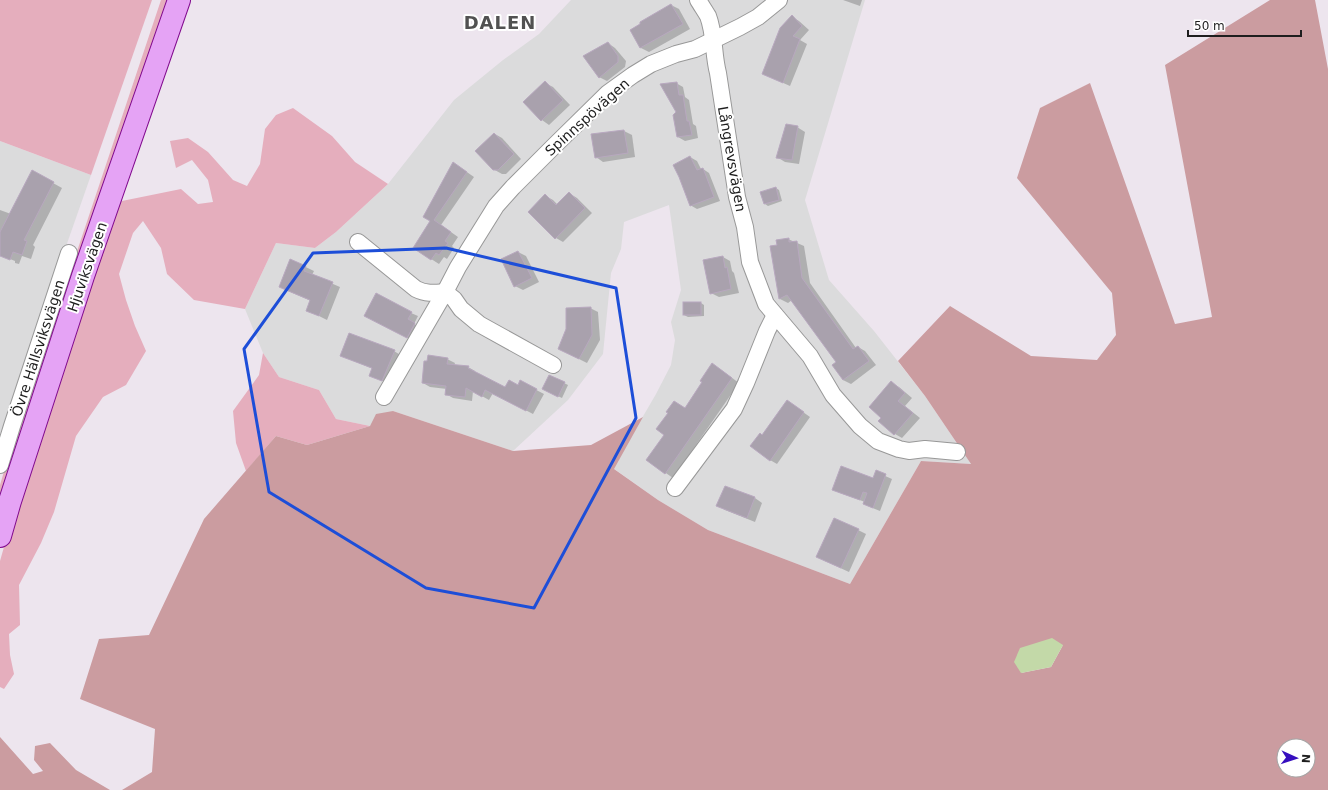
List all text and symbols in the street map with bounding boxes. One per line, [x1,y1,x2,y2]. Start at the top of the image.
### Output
district label: DALEN [464,12,536,33]
scale bar [1188,12,1301,38]
text: 50 m [1194,19,1225,33]
street label: Spinnspövägen [542,75,632,159]
street label: Långrevsvägen [715,105,749,213]
street label: Hjuviksvägen [64,220,110,314]
street label: Övre Hällsviksvägen [7,277,68,418]
north arrow [1276,738,1316,778]
text: N [1299,754,1312,763]

